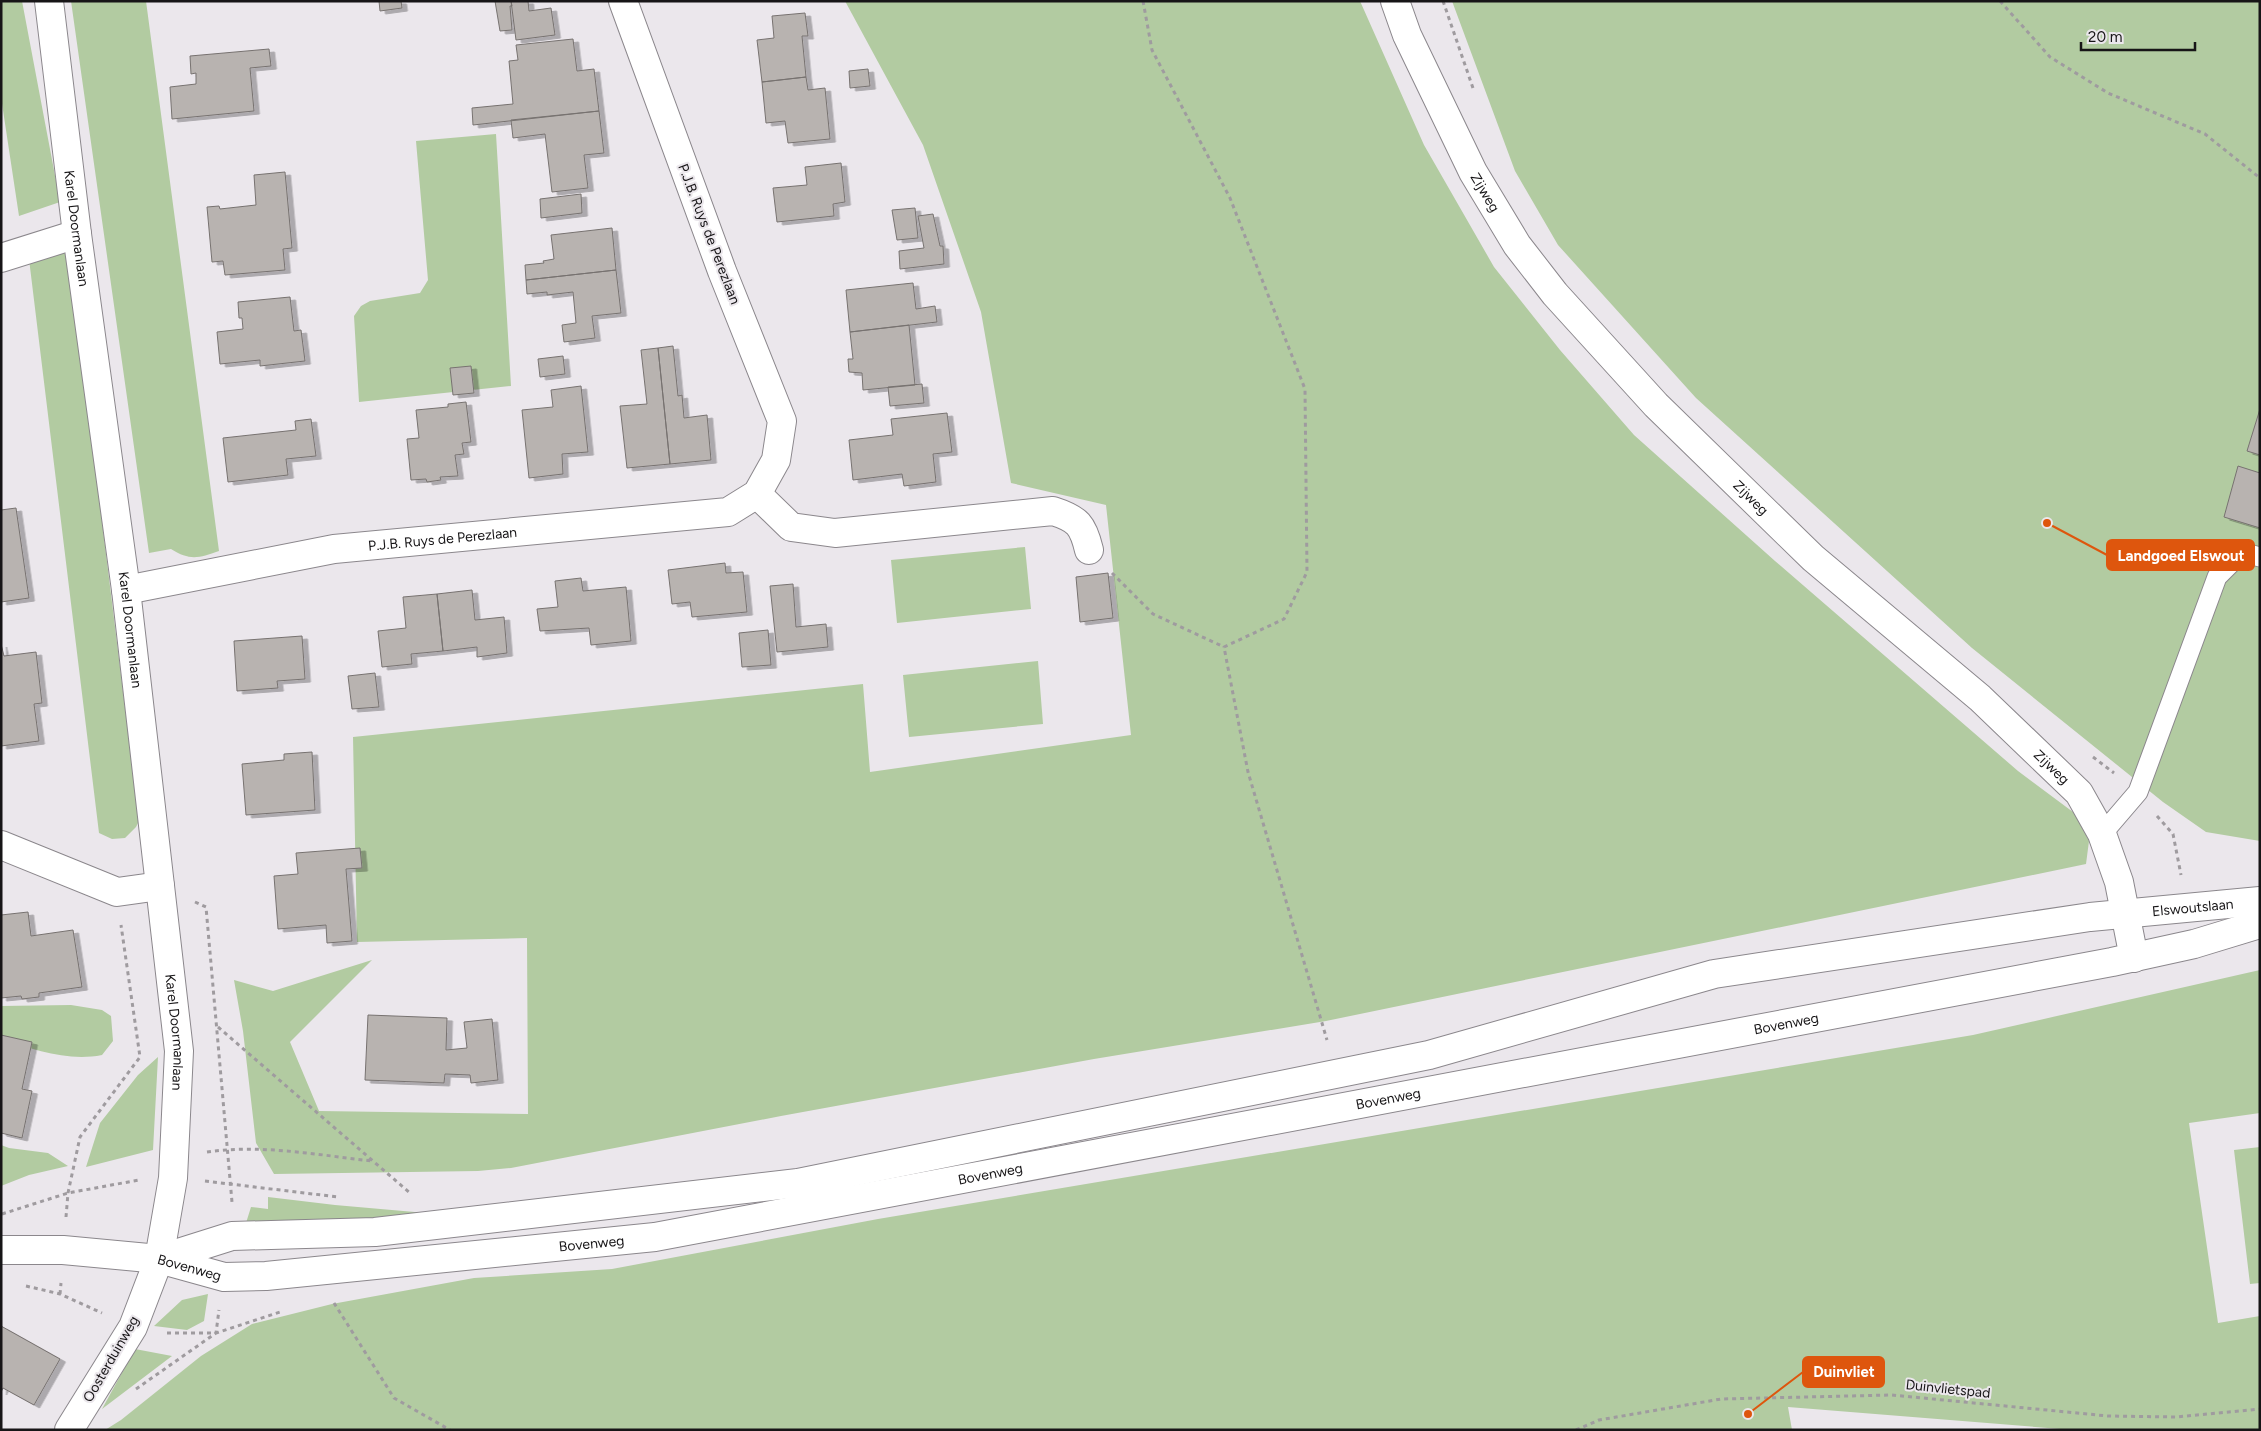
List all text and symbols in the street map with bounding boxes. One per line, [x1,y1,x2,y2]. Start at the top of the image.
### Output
scale bar [2081,20,2195,52]
text: 20 m [2088,28,2122,46]
street label: P.J.B. Ruys de Perezlaan [674,161,744,307]
street label: Karel Doormanlaan [61,169,93,288]
street label: Zijweg [1467,170,1504,215]
street label: Zijweg [1730,477,1772,519]
street label: P.J.B. Ruys de Perezlaan [367,523,518,554]
callout: Landgoed Elswout [2107,540,2254,570]
text: Landgoed Elswout [2117,547,2245,565]
street label: Karel Doormanlaan [115,570,146,689]
street label: Zijweg [2030,746,2073,788]
street label: Elswoutslaan [2151,895,2234,920]
street label: Karel Doormanlaan [162,973,188,1091]
street label: Bovenweg [1752,1009,1820,1038]
street label: Bovenweg [1354,1084,1422,1113]
street label: Bovenweg [956,1159,1024,1188]
street label: Bovenweg [558,1232,625,1255]
street label: Bovenweg [156,1250,223,1284]
street label: Oosterduinweg [79,1313,143,1405]
callout: Duinvliet [1803,1357,1884,1387]
text: Duinvliet [1813,1363,1875,1381]
street label: Duinvlietspad [1905,1376,1991,1402]

